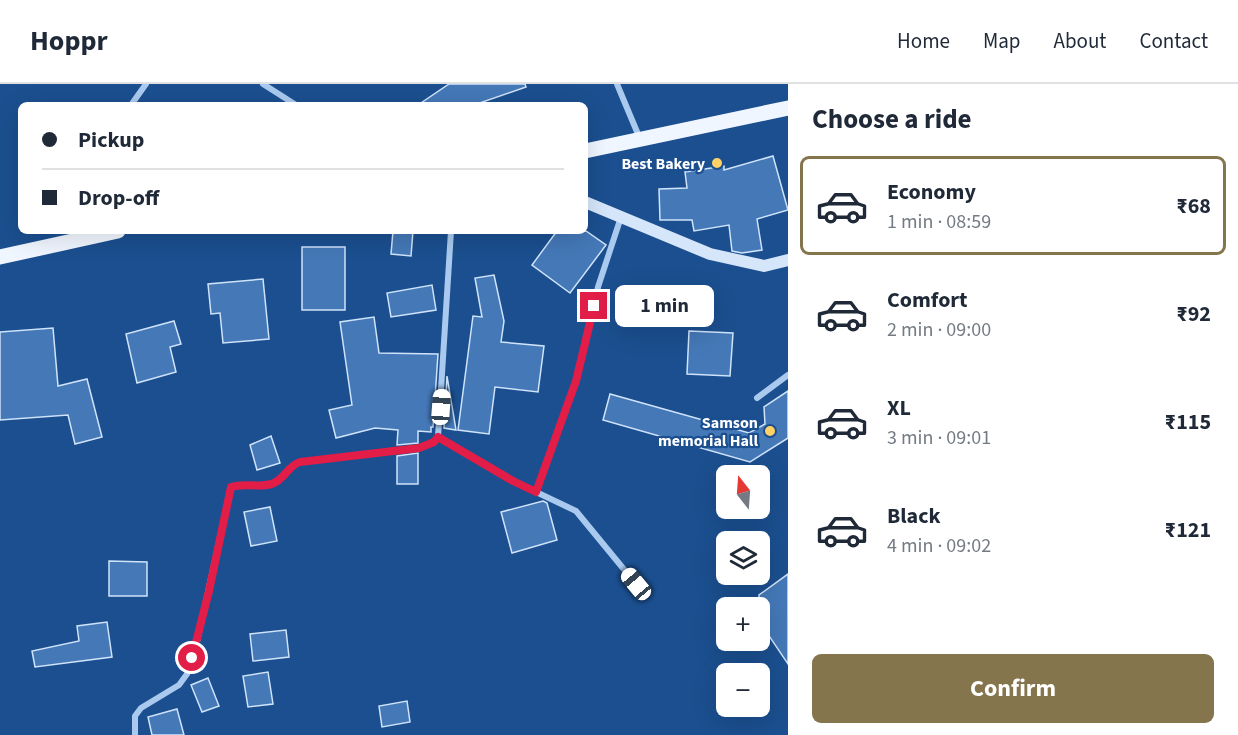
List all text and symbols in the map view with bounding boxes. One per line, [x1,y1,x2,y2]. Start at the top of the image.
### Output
text: Hoppr [30,21,108,61]
text: Home [897,26,950,56]
text: Map [983,26,1021,56]
text: About [1054,26,1106,56]
text: Contact [1139,26,1208,56]
text: Choose a ride [812,100,972,139]
text: Pickup [78,124,144,156]
place label: Best Bakery [621,153,706,175]
marker: Best Bakery [710,156,724,170]
text: Economy [887,176,976,208]
icon: car [815,179,869,233]
text: Drop-off [78,182,159,214]
text: ₹68 [1176,190,1211,222]
text: 1 min · 08:59 [887,208,991,236]
text: Comfort [887,284,968,316]
callout: 1 min [615,285,714,327]
icon: car [815,287,869,341]
route end [580,292,607,319]
text: 1 min [640,292,689,320]
text: ₹92 [1176,298,1211,330]
text: 2 min · 09:00 [887,316,991,344]
car [431,388,451,426]
text: XL [887,392,911,424]
icon: car [815,395,869,449]
text: ₹115 [1165,406,1211,438]
place label: Samson memorial Hall [658,412,758,452]
marker: Samson memorial Hall [763,424,777,438]
text: 3 min · 09:01 [887,424,991,452]
north arrow [716,465,770,519]
map controls [716,465,770,717]
text: Black [887,500,941,532]
icon: car [815,503,869,557]
text: ₹121 [1165,514,1211,546]
button: layers [716,531,770,585]
text: 4 min · 09:02 [887,532,991,560]
car [618,564,654,604]
button: + [716,597,770,651]
route start [178,644,205,671]
button: Confirm [812,654,1214,723]
button: − [716,663,770,717]

